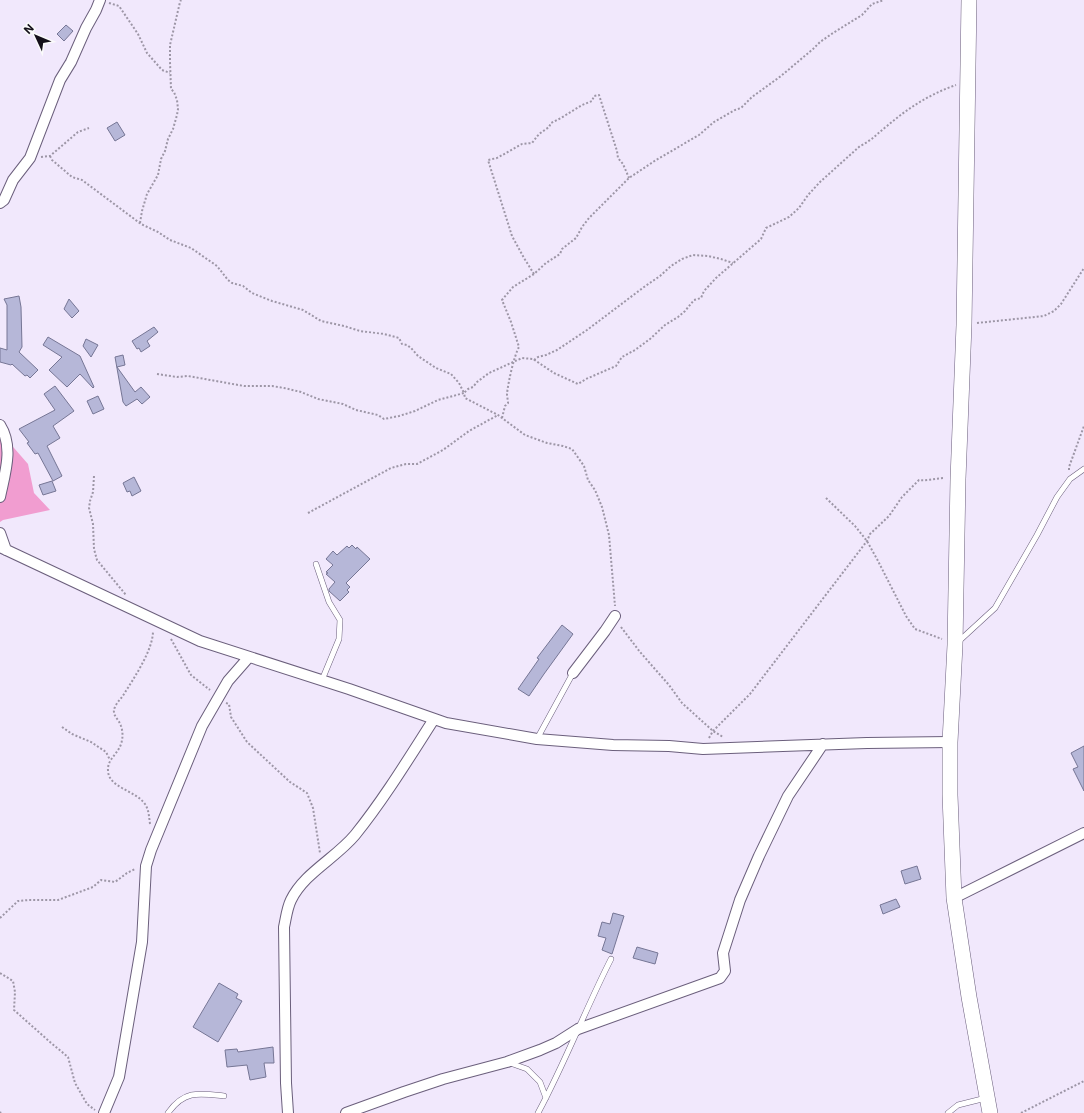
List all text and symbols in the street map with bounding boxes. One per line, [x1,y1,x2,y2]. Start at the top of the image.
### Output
north arrow [16,16,56,56]
text: N [21,21,37,37]

